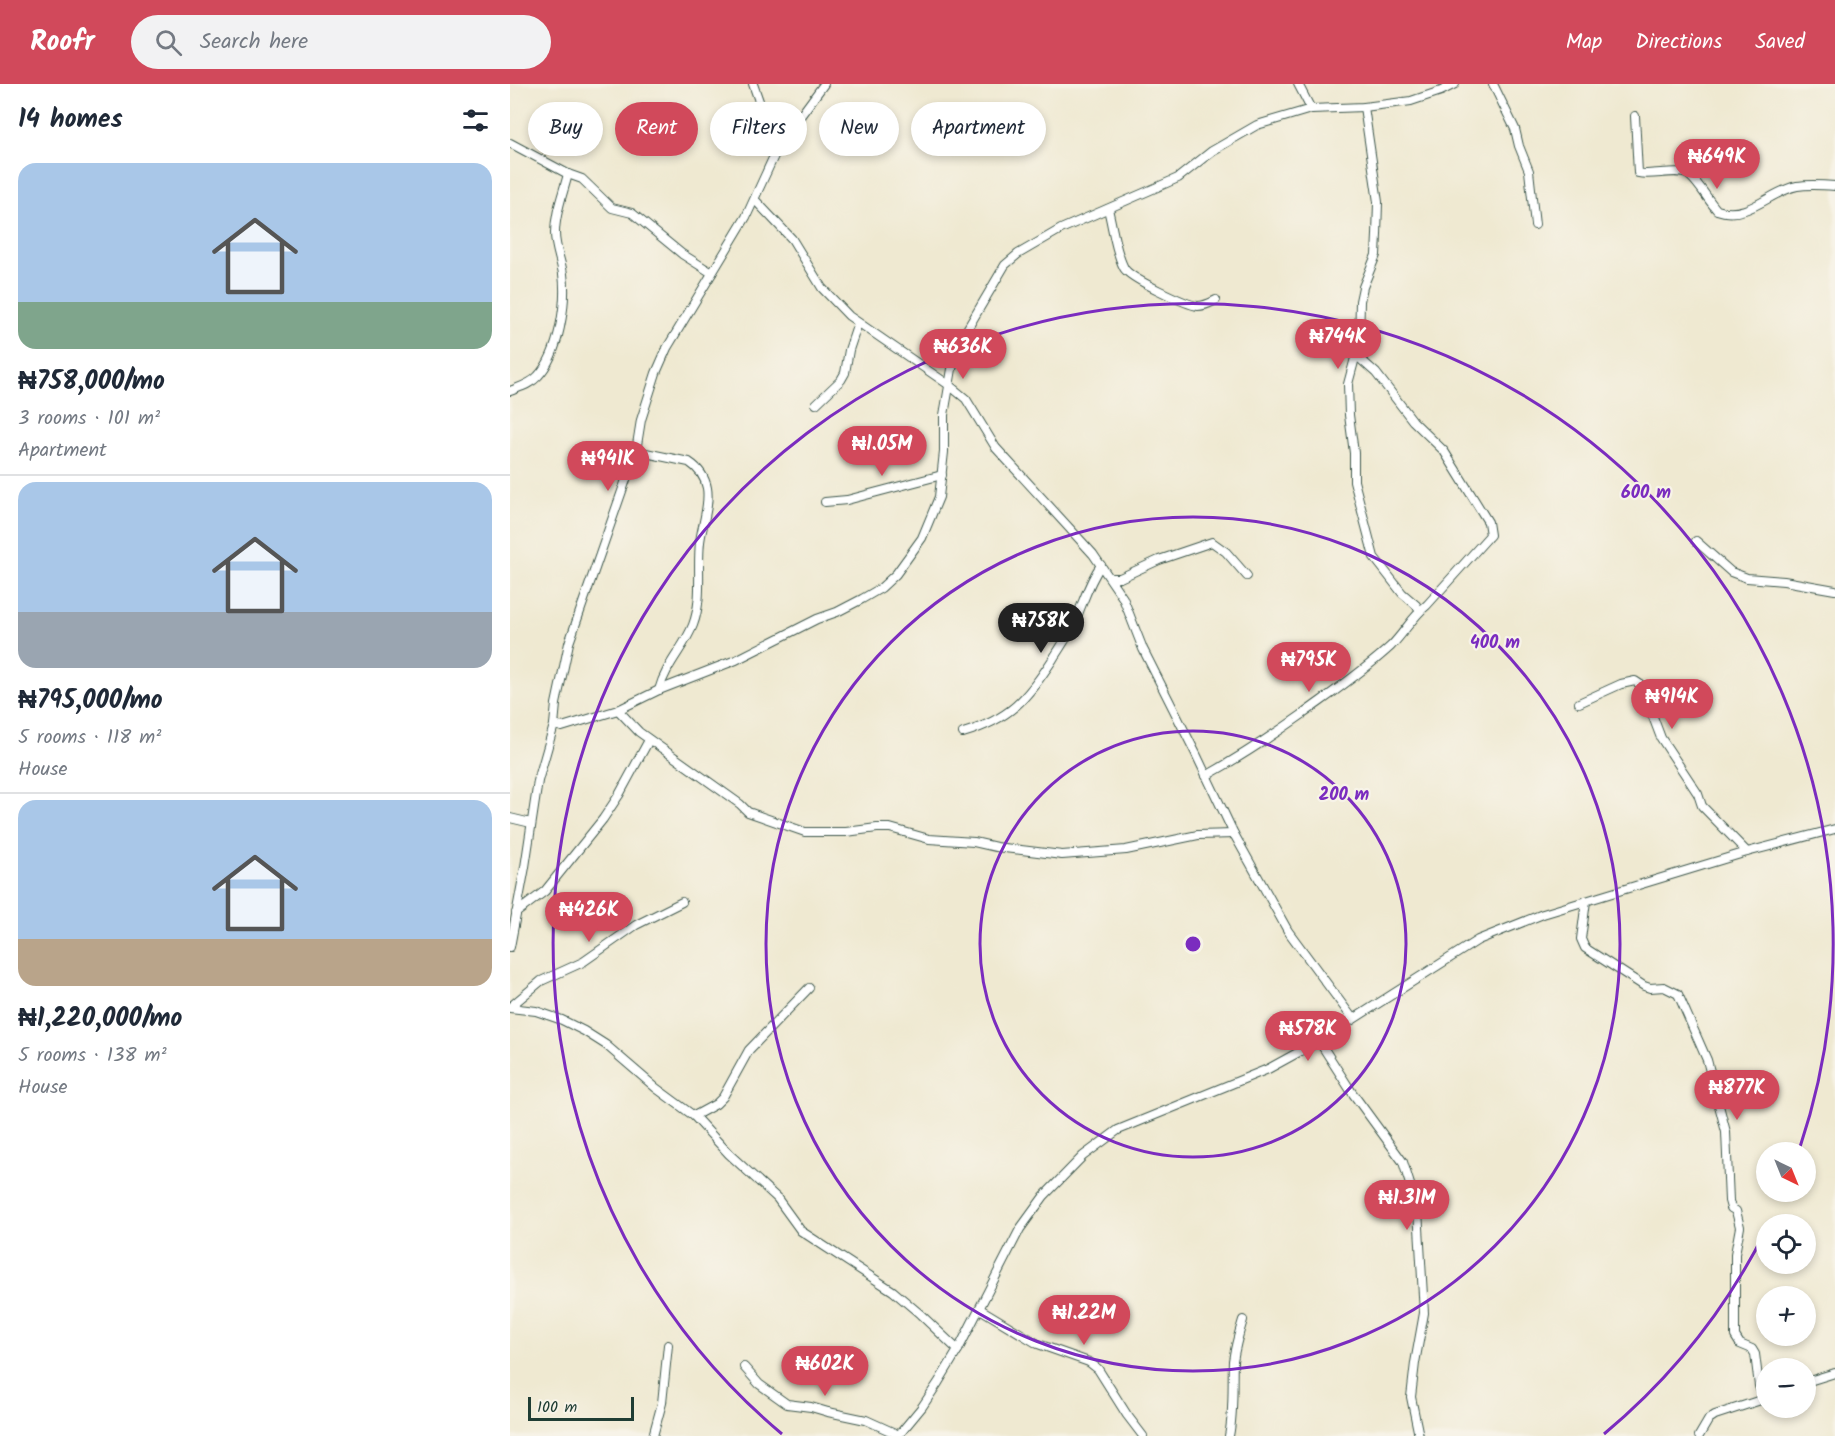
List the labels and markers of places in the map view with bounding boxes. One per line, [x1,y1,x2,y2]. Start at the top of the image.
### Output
pin: ₦649K [1675,139,1759,190]
pin: ₦744K [1296,319,1380,370]
pin: ₦636K [921,329,1005,380]
pin: ₦1.05M [833,426,931,477]
pin: ₦941K [566,441,650,492]
pin: ₦758K [999,603,1083,654]
pin: ₦795K [1267,642,1351,693]
pin: ₦914K [1630,679,1714,730]
pin: ₦426K [547,892,631,943]
centre of rings [1183,934,1203,954]
pin: ₦578K [1266,1011,1350,1062]
pin: ₦877K [1695,1070,1779,1121]
pin: ₦1.31M [1358,1180,1456,1231]
pin: ₦1.22M [1035,1295,1133,1346]
pin: ₦602K [783,1346,867,1397]

